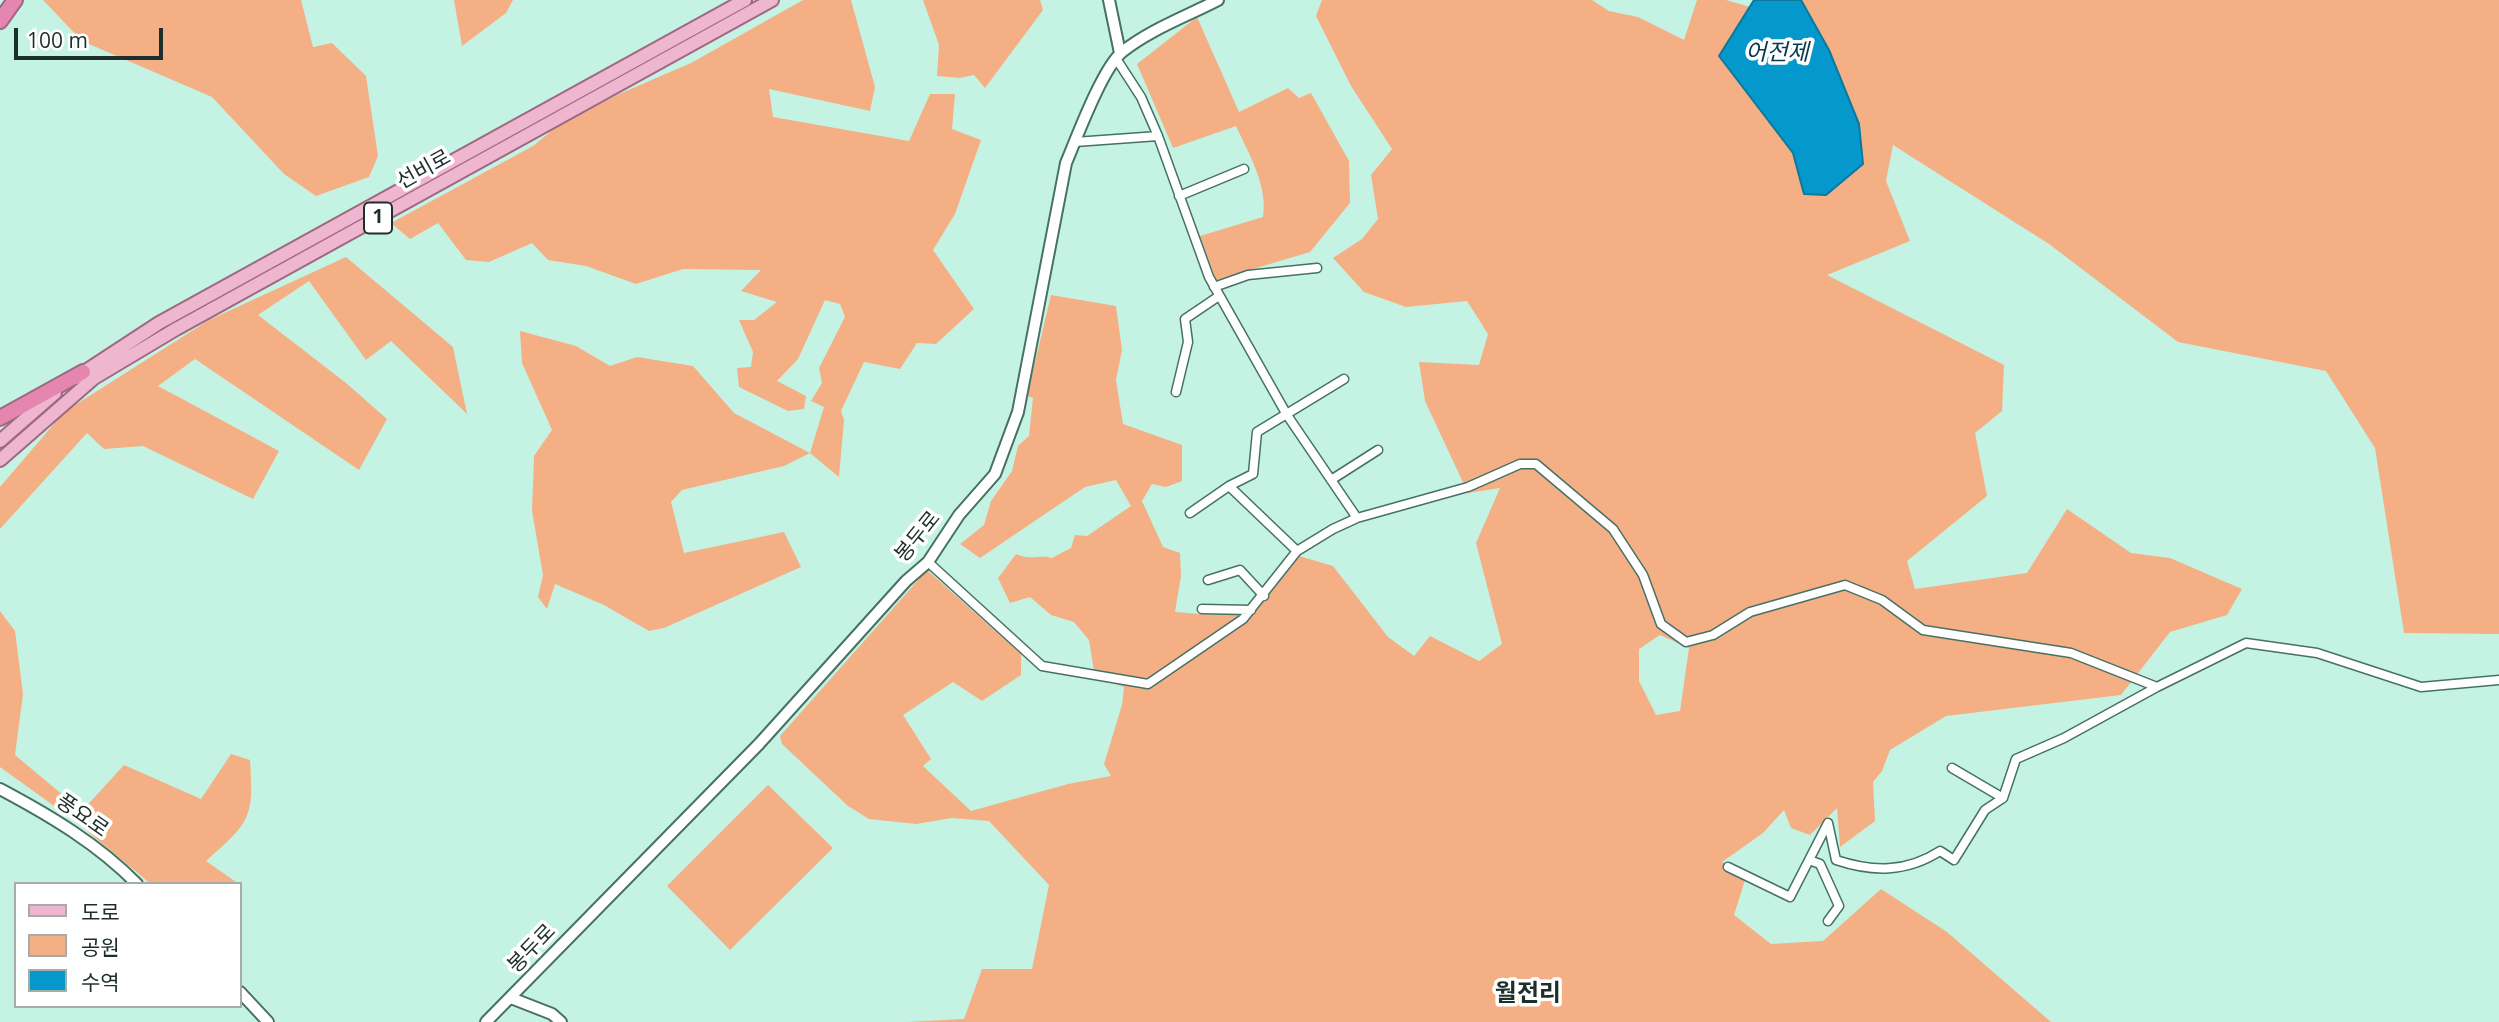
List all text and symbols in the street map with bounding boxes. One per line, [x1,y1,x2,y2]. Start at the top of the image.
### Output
scale bar [18,14,166,58]
text: 100 m [27,26,88,54]
water label: 어전제 [1745,39,1809,67]
street label: 선비로 [393,145,455,195]
road number: 1 [364,202,392,233]
street label: 봉두로 [890,507,946,567]
street label: 풍요로 [51,789,113,843]
legend [14,882,242,1008]
text: 도로 [81,898,120,926]
street label: 봉두로 [503,919,561,979]
text: 공원 [81,933,120,961]
text: 수역 [81,968,120,996]
district label: 월전리 [1495,980,1561,1008]

